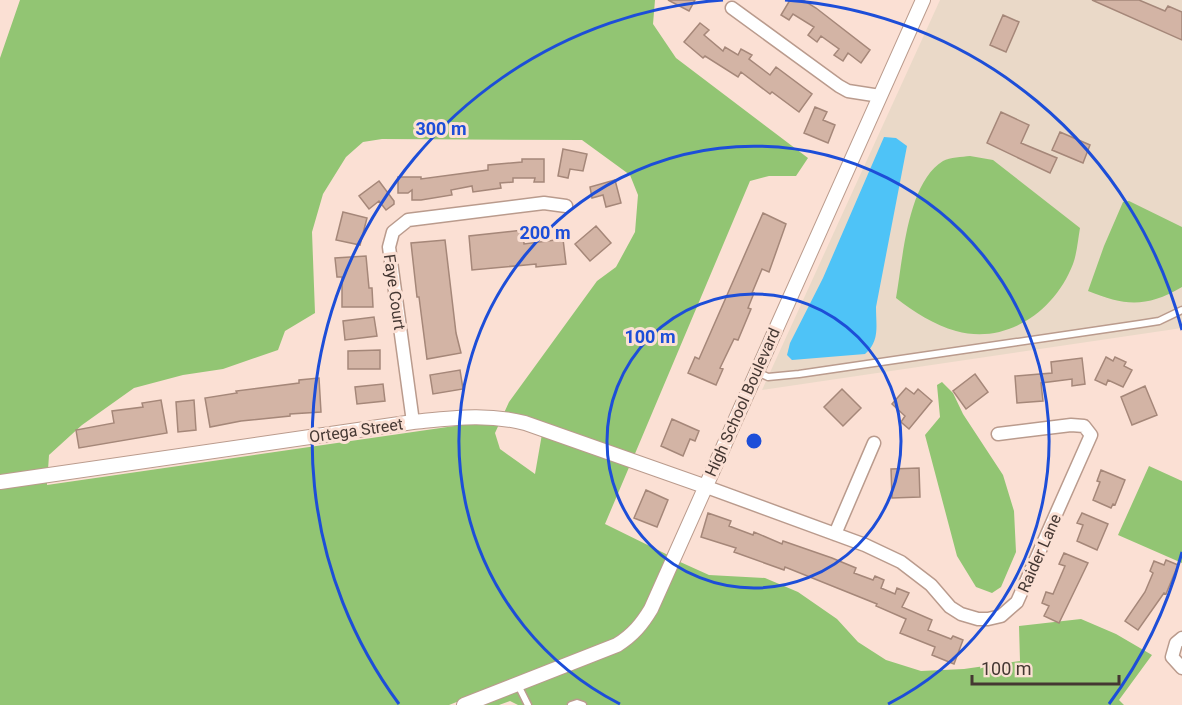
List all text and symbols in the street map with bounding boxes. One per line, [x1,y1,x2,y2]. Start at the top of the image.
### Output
text: 300 m [415,118,467,139]
text: 200 m [519,222,571,243]
street label: Faye Court [380,253,409,331]
street label: High School Boulevard [701,325,784,479]
text: 100 m [624,326,676,347]
street label: Ortega Street [308,415,404,446]
centre of rings [744,431,764,451]
street label: Raider Lane [1014,511,1065,595]
scale bar [972,648,1119,686]
text: 100 m [981,658,1032,679]

